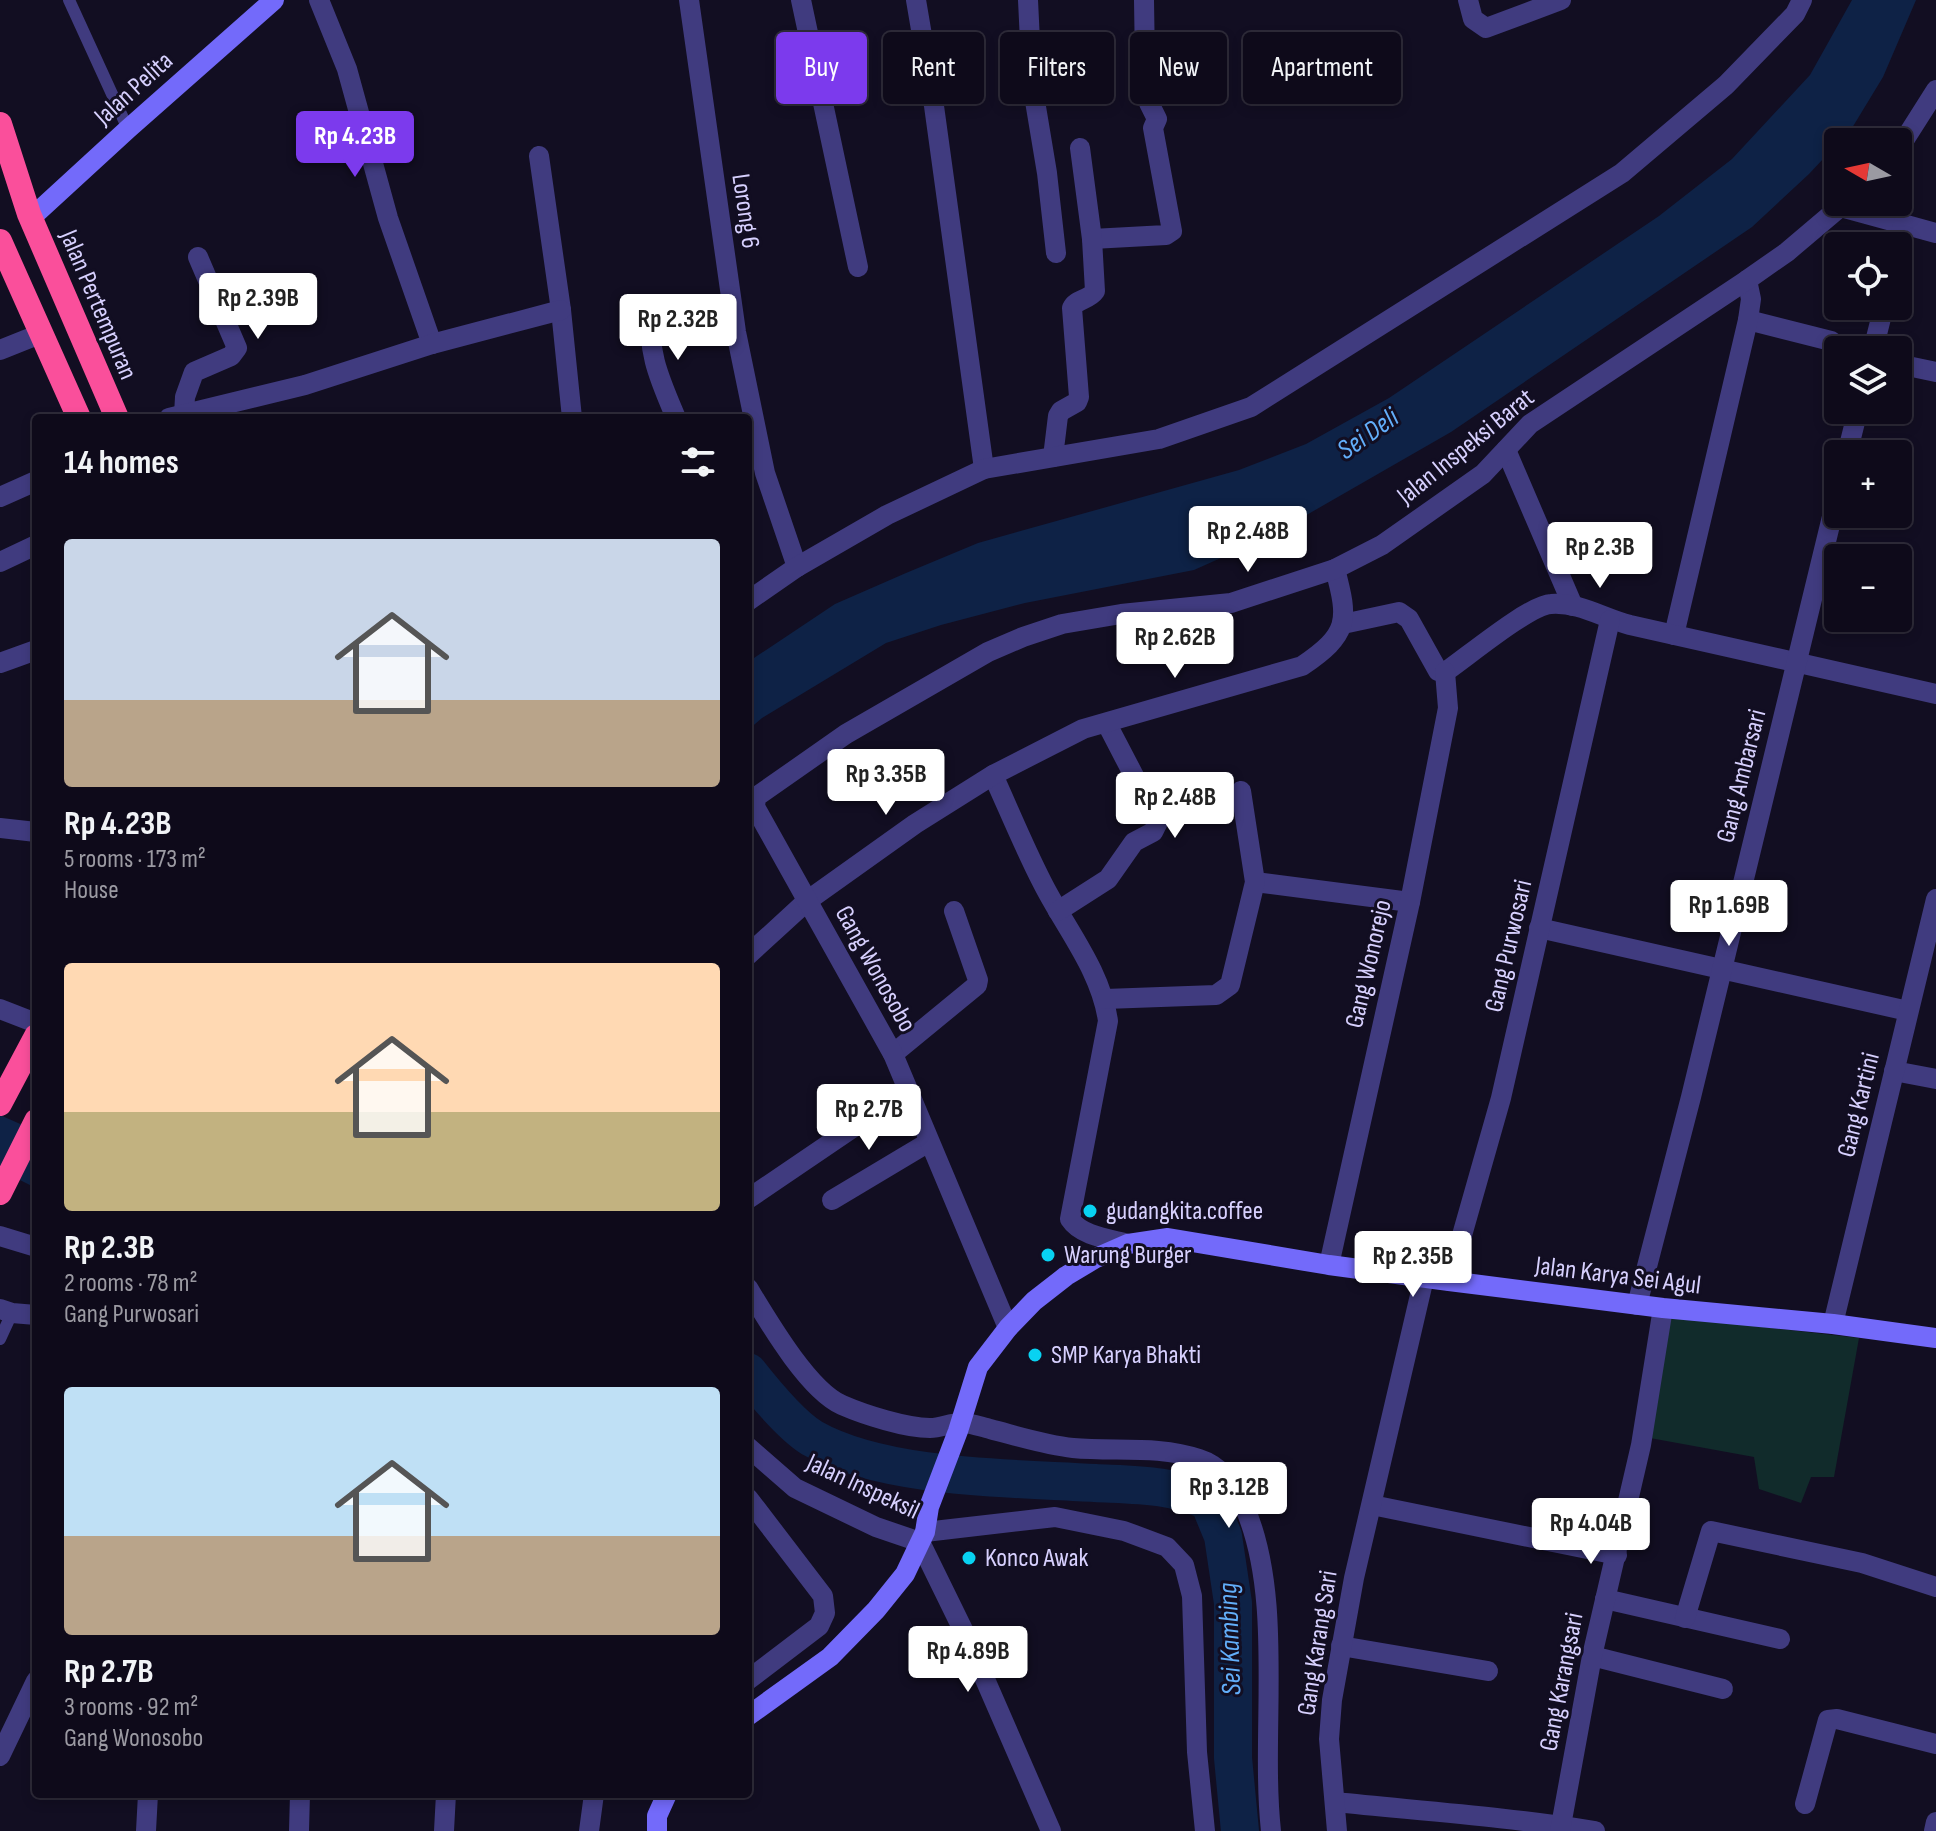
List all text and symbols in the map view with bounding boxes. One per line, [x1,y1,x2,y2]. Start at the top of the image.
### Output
chip: Buy [776,32,867,104]
chip: Rent [883,32,984,104]
chip: Filters [1000,32,1114,104]
chip: New [1130,32,1227,104]
chip: Apartment [1243,32,1401,104]
street label: Jalan Pelita [88,46,180,133]
pin: Rp 4.23B [272,111,438,179]
text: Rp 4.23B [314,121,396,152]
north arrow [1824,128,1912,216]
map controls [1824,128,1912,632]
street label: Lorong 6 [724,172,766,250]
street label: Jalan Pertempuran [52,225,143,384]
button: locate [1824,232,1912,320]
pin: Rp 2.39B [175,273,341,341]
text: Rp 2.39B [217,283,299,314]
pin: Rp 2.32B [595,294,761,362]
text: Rp 2.32B [638,304,718,335]
button: layers [1824,336,1912,424]
street label: Jalan Inspeksi Barat [1391,382,1541,512]
water label: Sei Deli [1331,401,1406,467]
icon: filters [676,440,720,484]
button: + [1824,440,1912,528]
text: 14 homes [64,442,179,483]
pin: Rp 2.48B [1165,506,1331,574]
text: Rp 2.48B [1207,516,1289,547]
pin: Rp 2.3B [1526,522,1674,590]
text: Rp 2.3B [1565,532,1635,563]
button: − [1824,544,1912,632]
icon: home [320,591,464,735]
pin: Rp 2.62B [1092,612,1258,680]
text: Rp 2.62B [1135,622,1216,653]
street label: Gang Ambarsari [1710,706,1774,846]
pin: Rp 3.35B [803,749,969,817]
text: Rp 3.35B [845,759,927,790]
pin: Rp 2.48B [1092,772,1258,840]
text: Rp 2.48B [1134,782,1216,813]
text: Rp 4.23B [64,803,171,844]
text: 5 rooms · 173 m² [64,844,206,875]
text: House [64,875,119,906]
street label: Gang Purwosari [1479,877,1539,1015]
pin: Rp 1.69B [1646,880,1812,948]
text: Rp 1.69B [1688,890,1770,921]
street label: Gang Wonorejo [1339,897,1399,1031]
street label: Gang Wonosobo [828,901,922,1037]
icon: home [320,1015,464,1159]
street label: Gang Kartini [1831,1050,1887,1160]
pin: Rp 2.7B [795,1084,943,1152]
text: Rp 2.7B [835,1094,903,1125]
place label: gudangkita.coffee [1106,1196,1263,1227]
marker: gudangkita.coffee [1081,1202,1099,1220]
text: Rp 2.3B [64,1227,155,1268]
pin: Rp 2.35B [1330,1231,1496,1299]
place label: Warung Burger [1064,1240,1192,1271]
text: Rp 2.35B [1373,1241,1453,1272]
marker: Warung Burger [1039,1246,1057,1264]
street label: Jalan Karya Sei Agul [1532,1250,1703,1302]
text: 2 rooms · 78 m² [64,1268,198,1299]
text: Gang Purwosari [64,1299,199,1330]
place label: SMP Karya Bhakti [1051,1340,1201,1371]
marker: SMP Karya Bhakti [1026,1346,1044,1364]
icon: home [320,1439,464,1583]
street label: Jalan InspeksiI [801,1447,925,1527]
pin: Rp 3.12B [1146,1462,1312,1530]
text: Rp 3.12B [1189,1472,1269,1503]
pin: Rp 4.04B [1508,1498,1674,1566]
text: Rp 4.04B [1550,1508,1632,1539]
place label: Konco Awak [985,1543,1089,1574]
marker: Konco Awak [960,1549,978,1567]
street label: Gang Karang Sari [1291,1568,1345,1718]
water label: Sei Kambing [1212,1582,1248,1696]
street label: Gang Karangsari [1533,1610,1591,1754]
pin: Rp 4.89B [885,1626,1051,1694]
text: Rp 4.89B [927,1636,1009,1667]
text: Rp 2.7B [64,1651,153,1692]
text: 3 rooms · 92 m² [64,1692,198,1723]
text: Gang Wonosobo [64,1723,203,1754]

